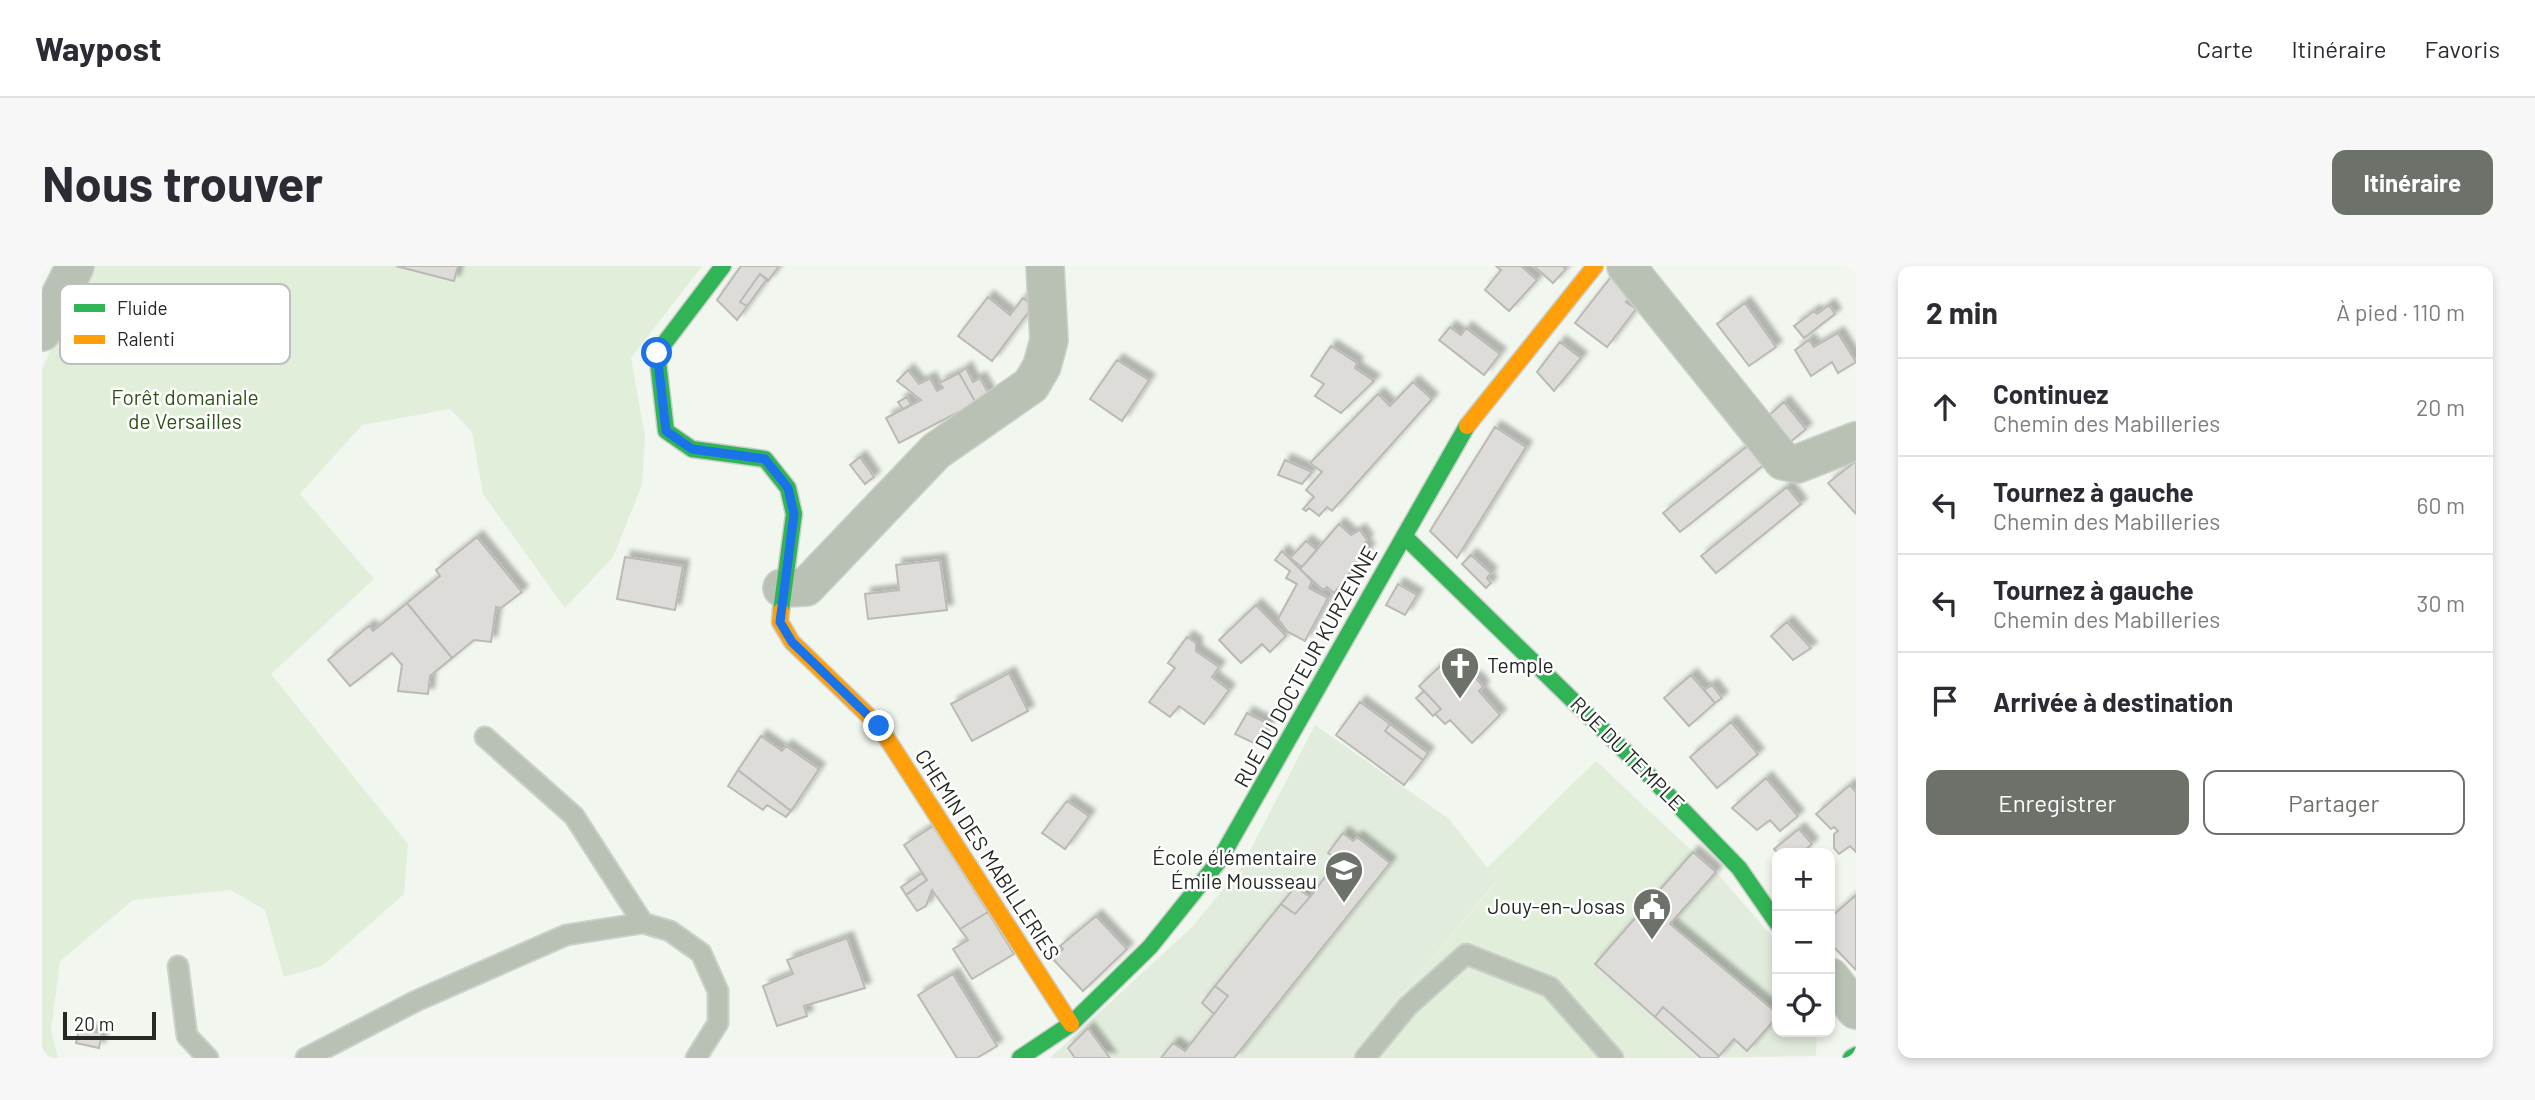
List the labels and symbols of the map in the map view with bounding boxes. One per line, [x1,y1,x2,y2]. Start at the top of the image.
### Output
legend [60,284,290,364]
text: Fluide [117,296,168,319]
text: Ralenti [117,327,175,350]
route start [641,337,672,368]
park label: Forêt domaniale de Versailles [111,384,259,433]
street label: RUE DU DOCTEUR KURZENNE [1228,541,1382,791]
church icon: Temple [1439,645,1481,700]
place label: Temple [1487,652,1554,677]
street label: RUE DU TEMPLE [1566,691,1690,815]
route end [863,710,894,741]
street label: CHEMIN DES MABILLERIES [911,744,1066,964]
place label: École élémentaire Émile Mousseau [1152,844,1317,893]
school or university icon: École élémentaire Émile Mousseau [1323,849,1365,904]
public building icon: Jouy-en-Josas [1631,886,1673,941]
place label: Jouy-en-Josas [1487,893,1625,918]
scale bar [63,1009,156,1041]

